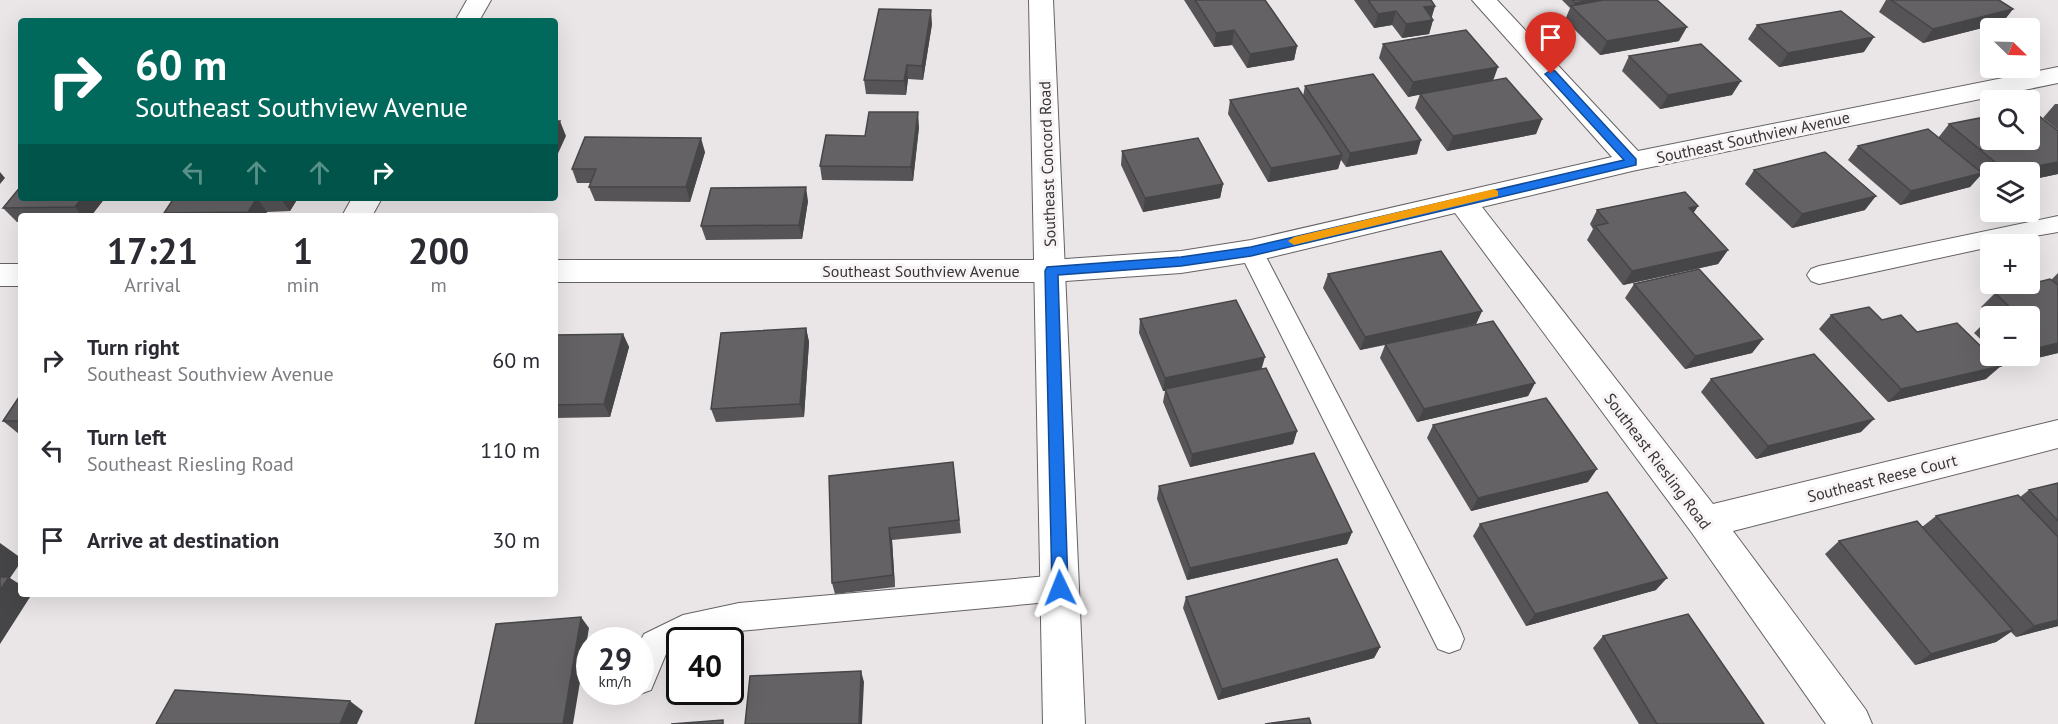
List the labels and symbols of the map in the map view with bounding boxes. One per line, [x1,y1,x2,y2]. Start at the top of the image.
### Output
pin [1525,12,1576,74]
north arrow [1980,18,2040,78]
street label: Southeast Concord Road [1034,81,1060,247]
street label: Southeast Southview Avenue [1654,107,1852,167]
street label: Southeast Southview Avenue [822,261,1020,281]
street label: Southeast Riesling Road [1600,389,1716,533]
street label: Southeast Reese Court [1805,450,1959,506]
position arrow [1028,556,1092,620]
speed limit sign: 40 [666,627,744,705]

